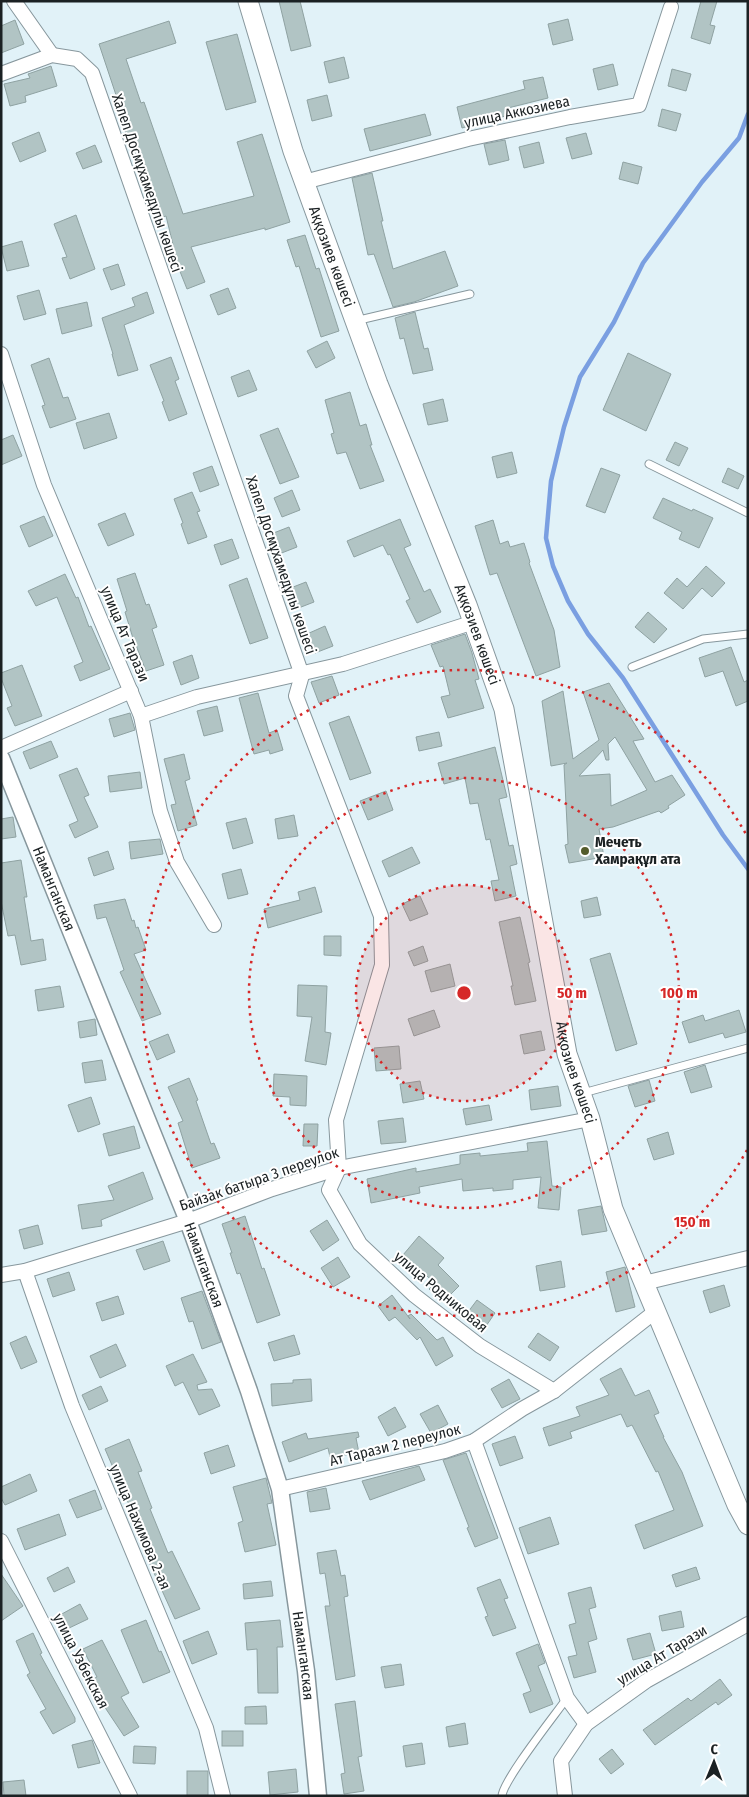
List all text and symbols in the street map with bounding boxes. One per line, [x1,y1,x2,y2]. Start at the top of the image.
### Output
street label: Халел Досмұхамедұлы көшесі [108,91,186,275]
street label: улица Аккозиева [463,92,571,132]
street label: Аққозиев көшесі [305,204,358,309]
street label: Халел Досмұхамедұлы көшесі [242,473,320,657]
street label: Аққозиев көшесі [451,581,504,687]
street label: улица Ат Тарази [97,584,153,684]
place label: Мечеть Хамрақұл ата [594,833,681,868]
street label: Наманганская [29,844,79,934]
marker: Мечеть Хамрақұл ата [579,845,591,857]
centre of rings [455,984,473,1002]
text: 50 m [557,984,587,1002]
text: 100 m [660,984,698,1002]
street label: Аққозиев көшесі [552,1020,600,1125]
street label: Байзак батыра 3 переулок [177,1143,341,1215]
text: 150 m [674,1213,710,1231]
street label: Наманганская [180,1220,227,1310]
street label: улица Родниковая [390,1248,492,1336]
street label: Ат Тарази 2 переулок [328,1420,462,1470]
street label: улица Нахимова 2-ая [106,1462,174,1592]
street label: улица Узбекская [49,1610,113,1712]
street label: Наманганская [289,1610,318,1701]
street label: улица Ат Тарази [614,1621,710,1689]
north arrow [689,1737,739,1787]
text: С [710,1741,719,1758]

